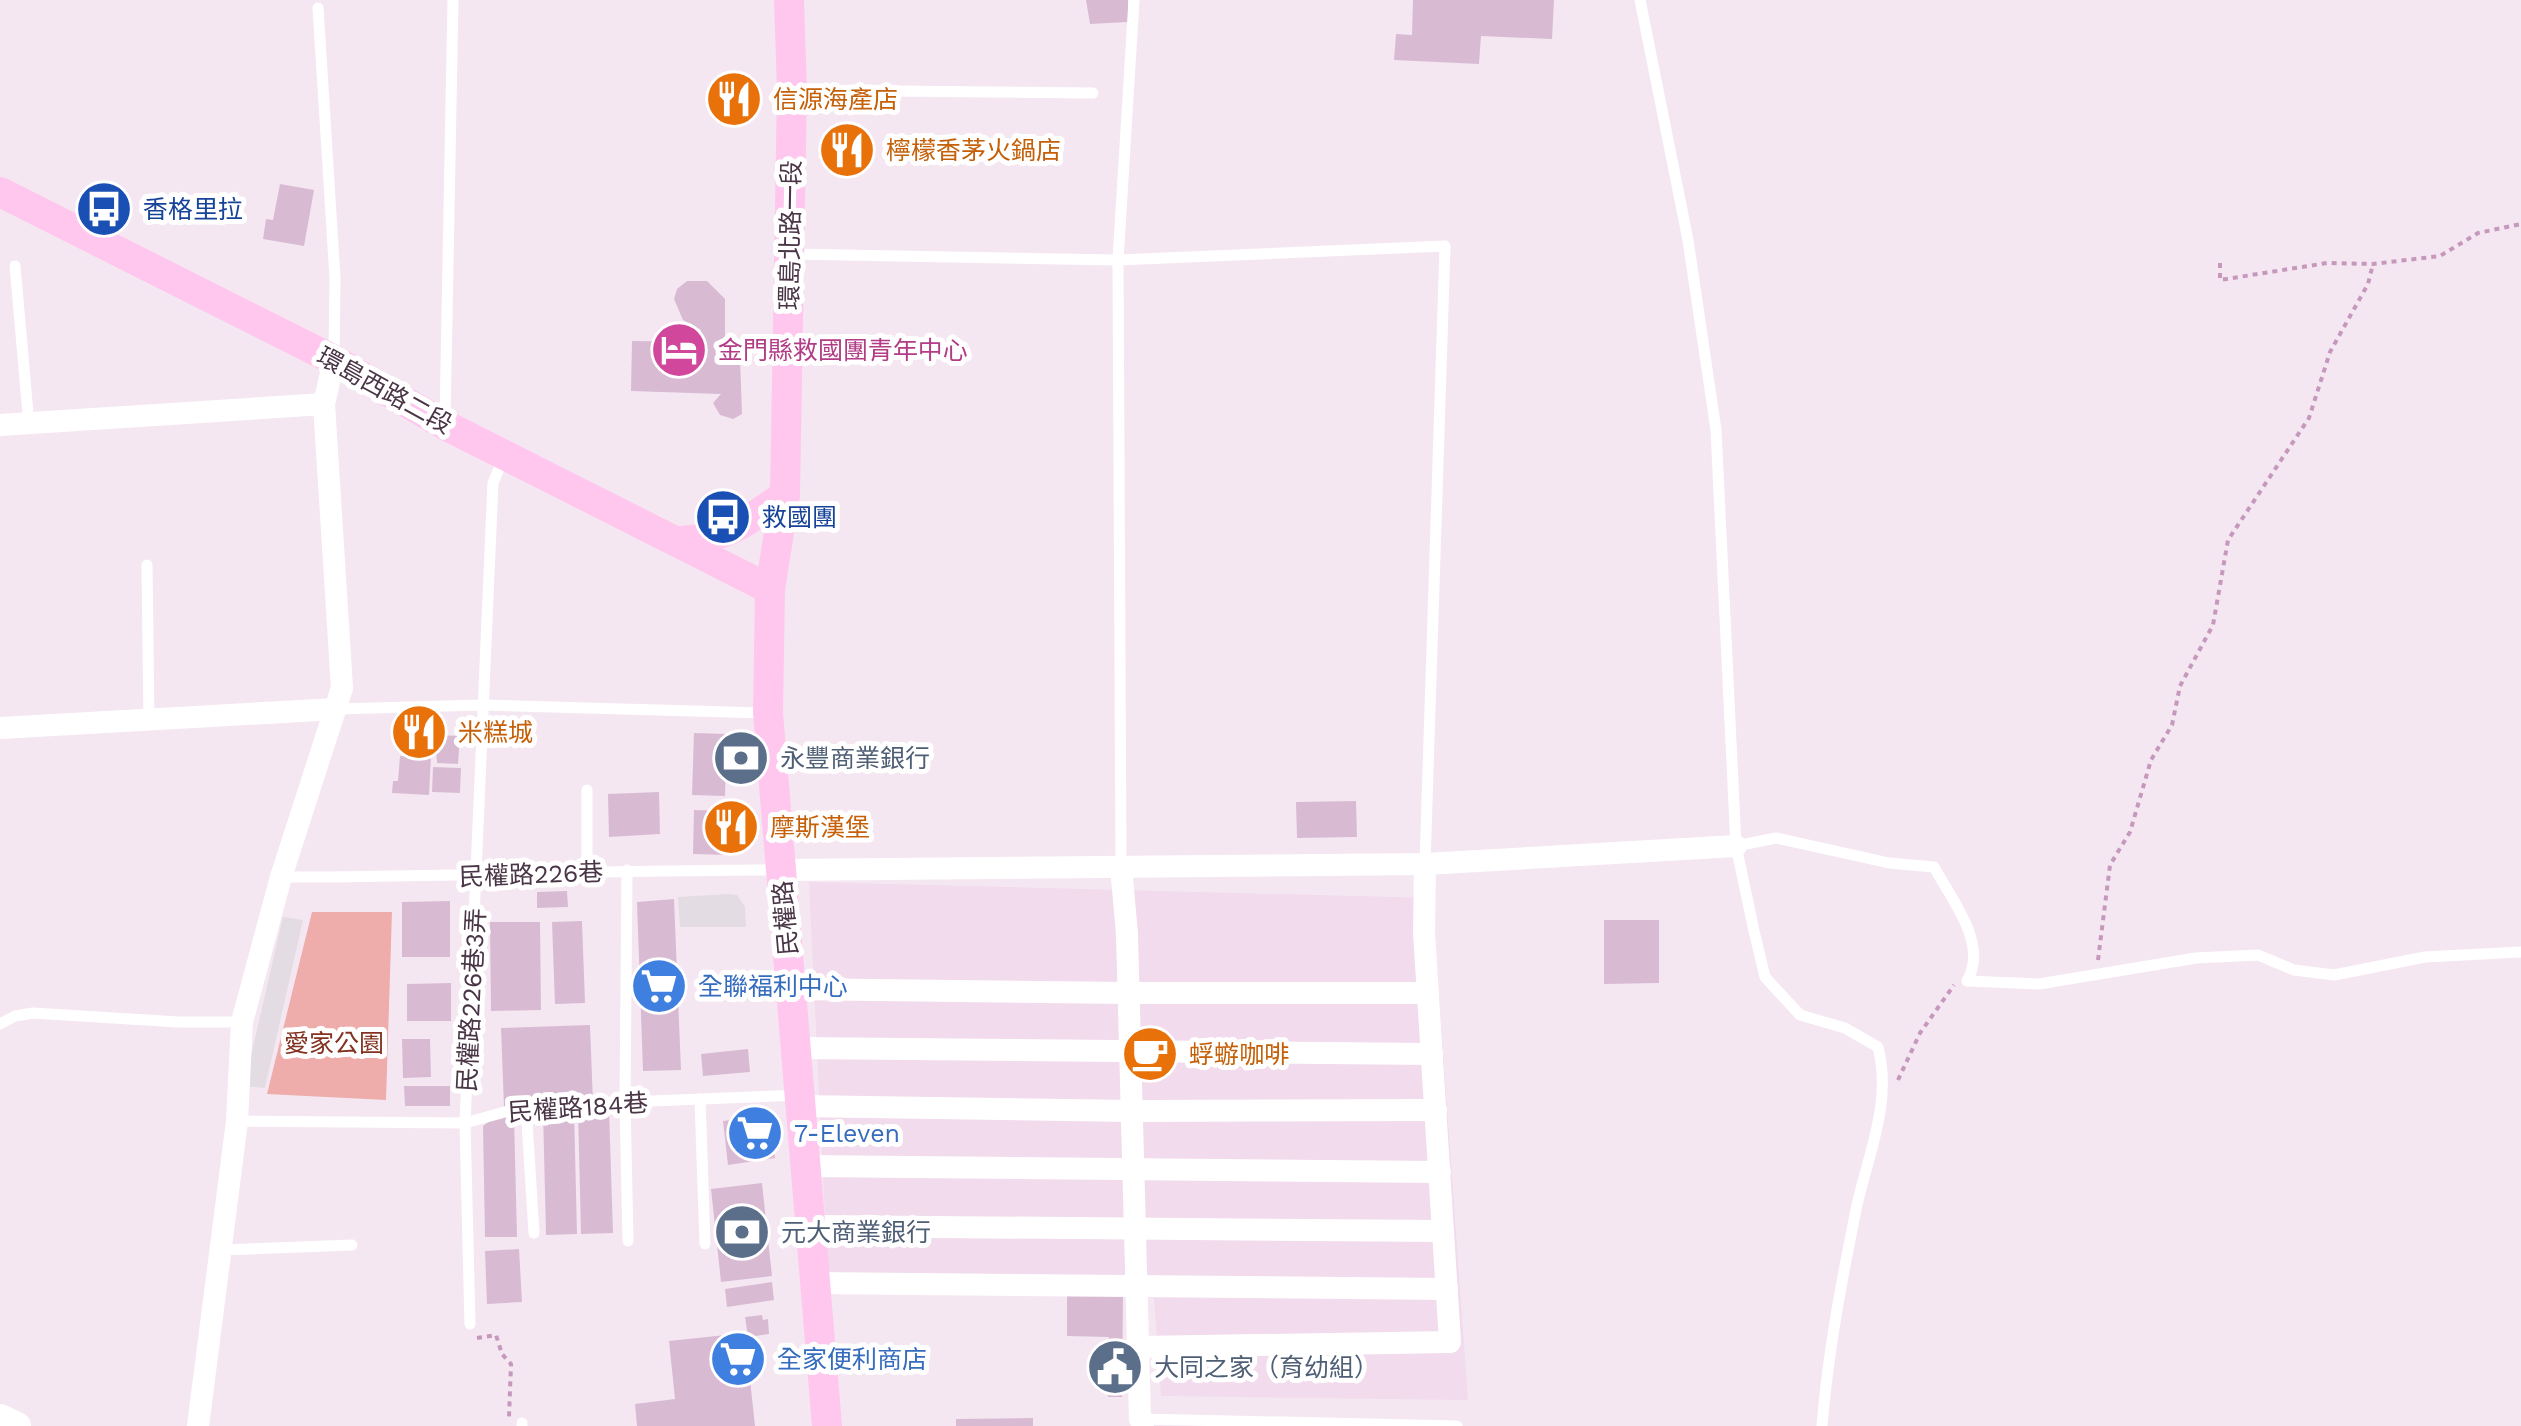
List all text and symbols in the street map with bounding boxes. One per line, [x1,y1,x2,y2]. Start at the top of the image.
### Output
restaurant icon: 信源海產店 [704,69,764,129]
place label: 信源海產店 [773,85,898,114]
restaurant icon: 檸檬香茅火鍋店 [817,120,877,180]
place label: 檸檬香茅火鍋店 [886,136,1061,165]
street label: 環島北路一段 [775,160,806,310]
bus stop icon: 香格里拉 [74,179,134,239]
place label: 香格里拉 [143,195,243,224]
hotel icon: 金門縣救國團青年中心 [649,320,709,380]
place label: 金門縣救國團青年中心 [718,336,968,365]
street label: 環島西路二段 [312,341,457,439]
bus stop icon: 救國團 [693,487,753,547]
place label: 救國團 [762,503,837,532]
restaurant icon: 米糕城 [389,702,449,762]
place label: 米糕城 [458,718,533,747]
bank icon: 永豐商業銀行 [711,728,771,788]
place label: 永豐商業銀行 [780,744,930,773]
restaurant icon: 摩斯漢堡 [701,797,761,857]
place label: 摩斯漢堡 [770,813,870,842]
street label: 民權路226巷 [458,857,604,892]
street label: 民權路 [768,879,803,957]
street label: 民權路226巷3弄 [452,907,491,1093]
supermarket icon: 全聯福利中心 [629,956,689,1016]
place label: 全聯福利中心 [698,972,848,1001]
cafe icon: 蜉蝣咖啡 [1120,1024,1180,1084]
park label: 愛家公園 [284,1029,384,1058]
place label: 蜉蝣咖啡 [1189,1040,1289,1069]
street label: 民權路184巷 [507,1088,649,1127]
supermarket icon: 7-Eleven [725,1103,785,1163]
place label: 7-Eleven [794,1119,900,1148]
bank icon: 元大商業銀行 [712,1202,772,1262]
place label: 元大商業銀行 [781,1218,931,1247]
supermarket icon: 全家便利商店 [708,1329,768,1389]
public building icon: 大同之家（育幼組） [1085,1337,1145,1397]
place label: 全家便利商店 [777,1345,927,1374]
place label: 大同之家（育幼組） [1154,1353,1379,1382]

